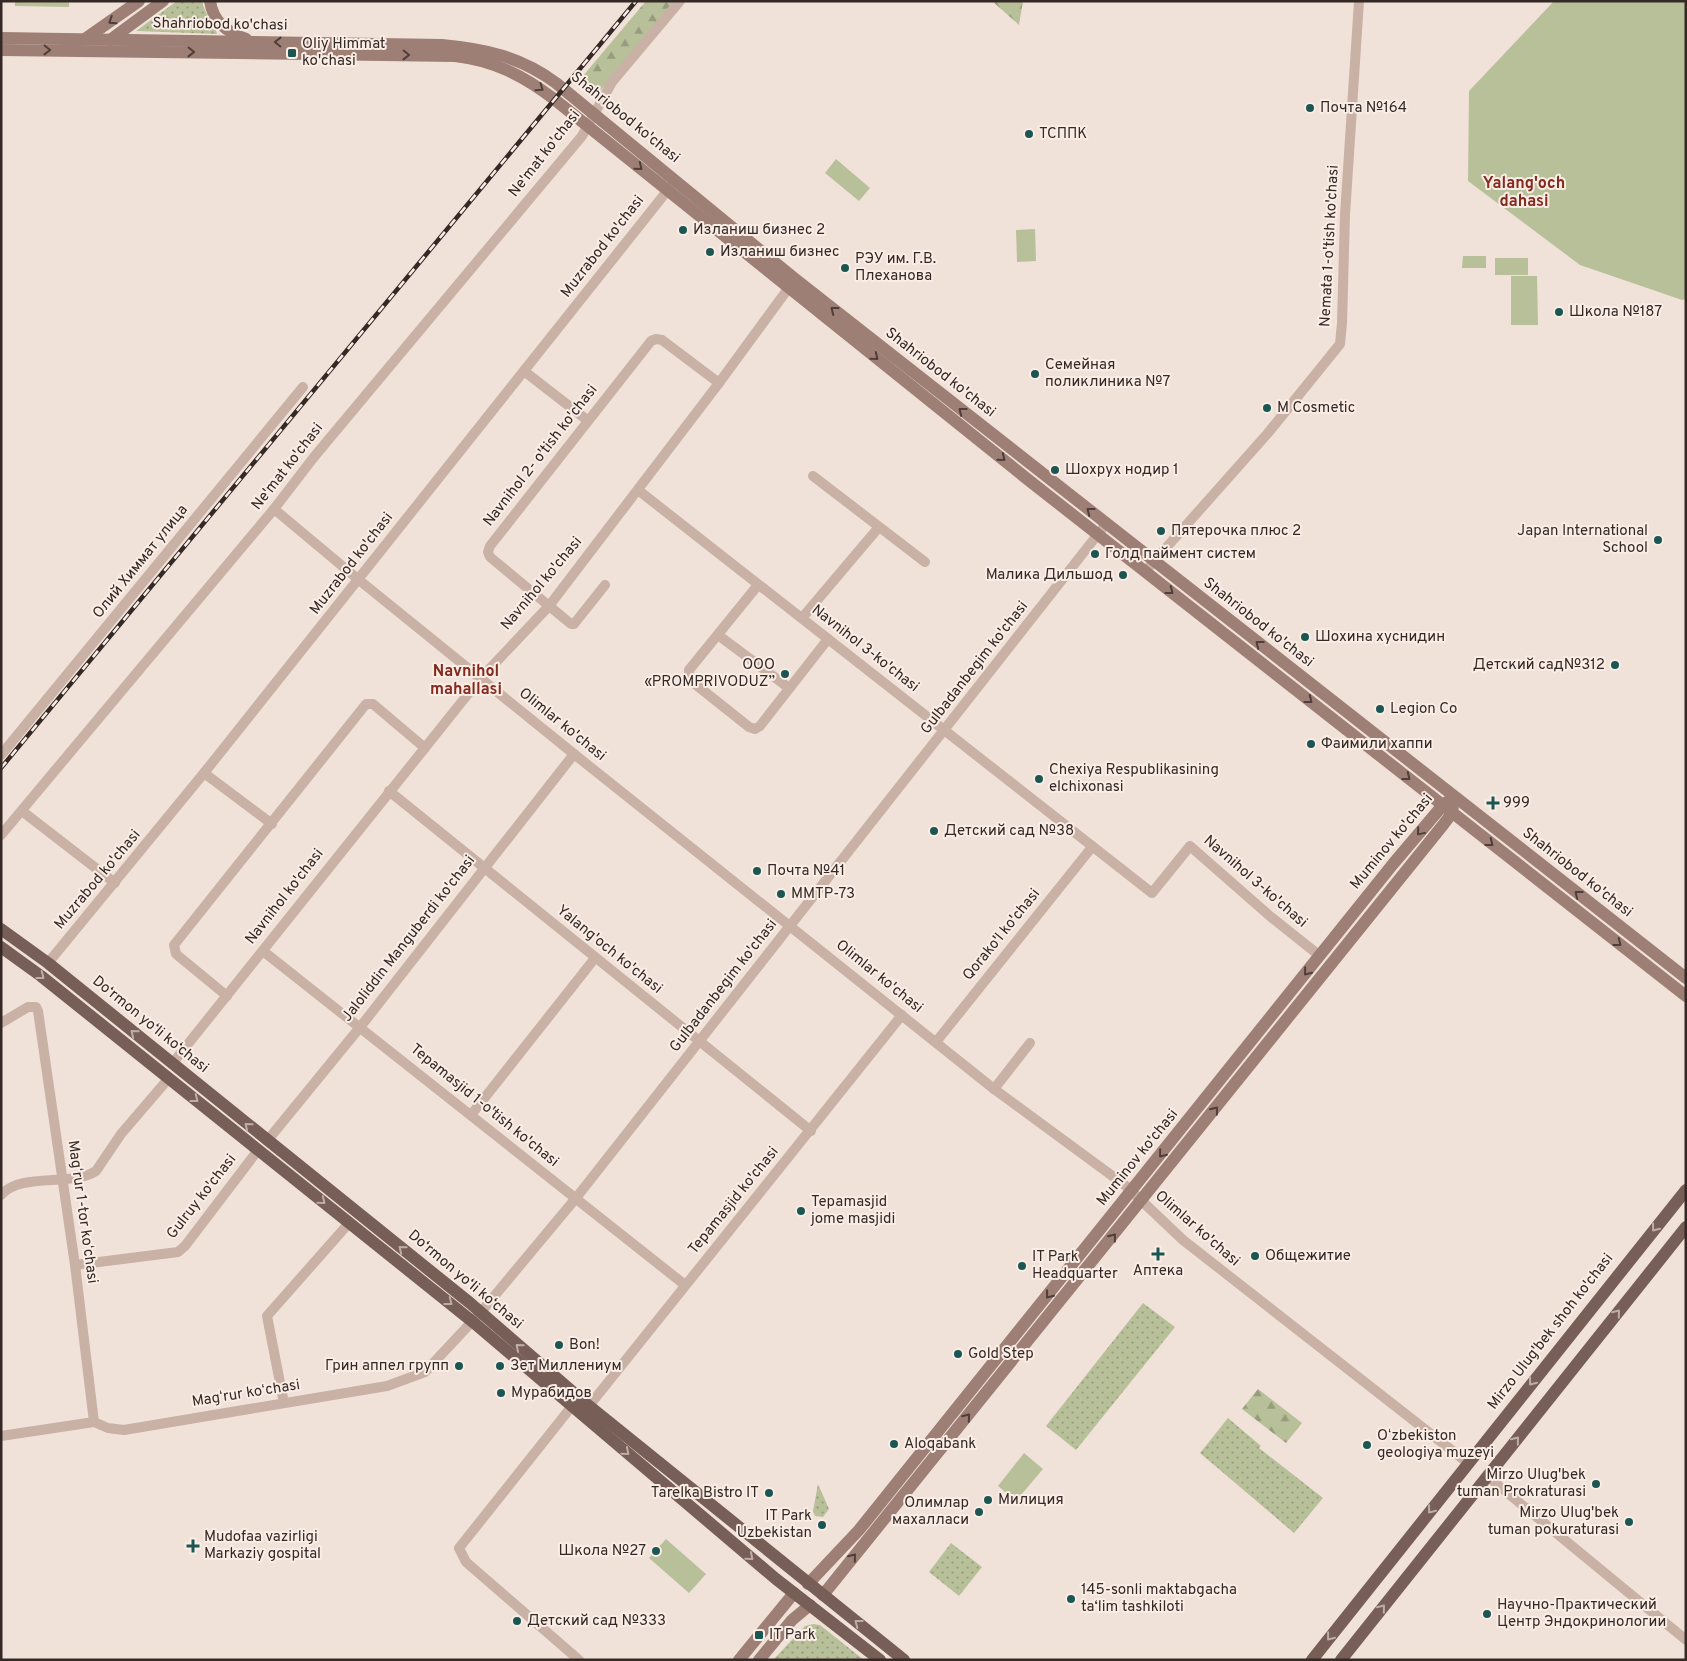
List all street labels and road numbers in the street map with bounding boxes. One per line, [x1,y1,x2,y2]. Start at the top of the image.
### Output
street label: Shahriobod ko'chasi [152,14,288,36]
street label: Shahriobod ko'chasi [567,68,683,168]
street label: Ne'mat ko'chasi [505,107,585,201]
street label: Nemata 1-o'tish ko'chasi [1316,164,1344,328]
street label: Muzrabod ko'chasi [557,192,649,302]
street label: Shahriobod ko'chasi [881,324,999,422]
street label: Navnihol 2- o'tish ko'chasi [480,381,602,531]
street label: Ne'mat ko'chasi [248,420,328,514]
street label: Олий Химмат улица [89,501,193,623]
street label: Muzrabod ko'chasi [306,509,398,619]
street label: Navnihol ko'chasi [497,533,587,635]
street label: Shahriobod ko'chasi [1199,574,1317,672]
street label: Gulbadanbegim ko'chasi [917,598,1033,738]
street label: Navnihol 3-ko'chasi [807,601,923,697]
street label: Olimlar ko'chasi [515,684,609,766]
street label: Muminov ko'chasi [1346,790,1438,894]
street label: Shahriobod ko'chasi [1518,824,1636,922]
street label: Muzrabod ko'chasi [51,826,145,934]
street label: Navnihol 3-ko'chasi [1199,832,1311,932]
street label: Navnihol ko'chasi [242,845,328,949]
street label: Jaloliddin Manguberdi ko'chasi [338,852,480,1026]
street label: Qorako'l ko'chasi [959,885,1045,985]
street label: Yalang'och ko'chasi [552,901,666,999]
street label: Gulbadanbegim ko'chasi [666,916,782,1056]
street label: Olimlar ko'chasi [832,936,926,1018]
street label: Do‘rmon yo‘li ko‘chasi [88,972,212,1078]
street label: Tepamasjid 1-o'tish ko'chasi [406,1040,562,1172]
street label: Muminov ko'chasi [1093,1106,1183,1210]
street label: Magʻrur 1-tor koʻchasi [63,1139,101,1285]
street label: Tepamasjid ko'chasi [685,1143,783,1259]
street label: Gulruy ko'chasi [163,1151,241,1243]
street label: Olimlar ko'chasi [1151,1187,1243,1271]
street label: Do‘rmon yo‘li ko‘chasi [404,1226,526,1334]
street label: Mirzo Ulug'bek shoh ko'chasi [1484,1250,1618,1414]
street label: Magʻrur koʻchasi [191,1376,301,1412]

